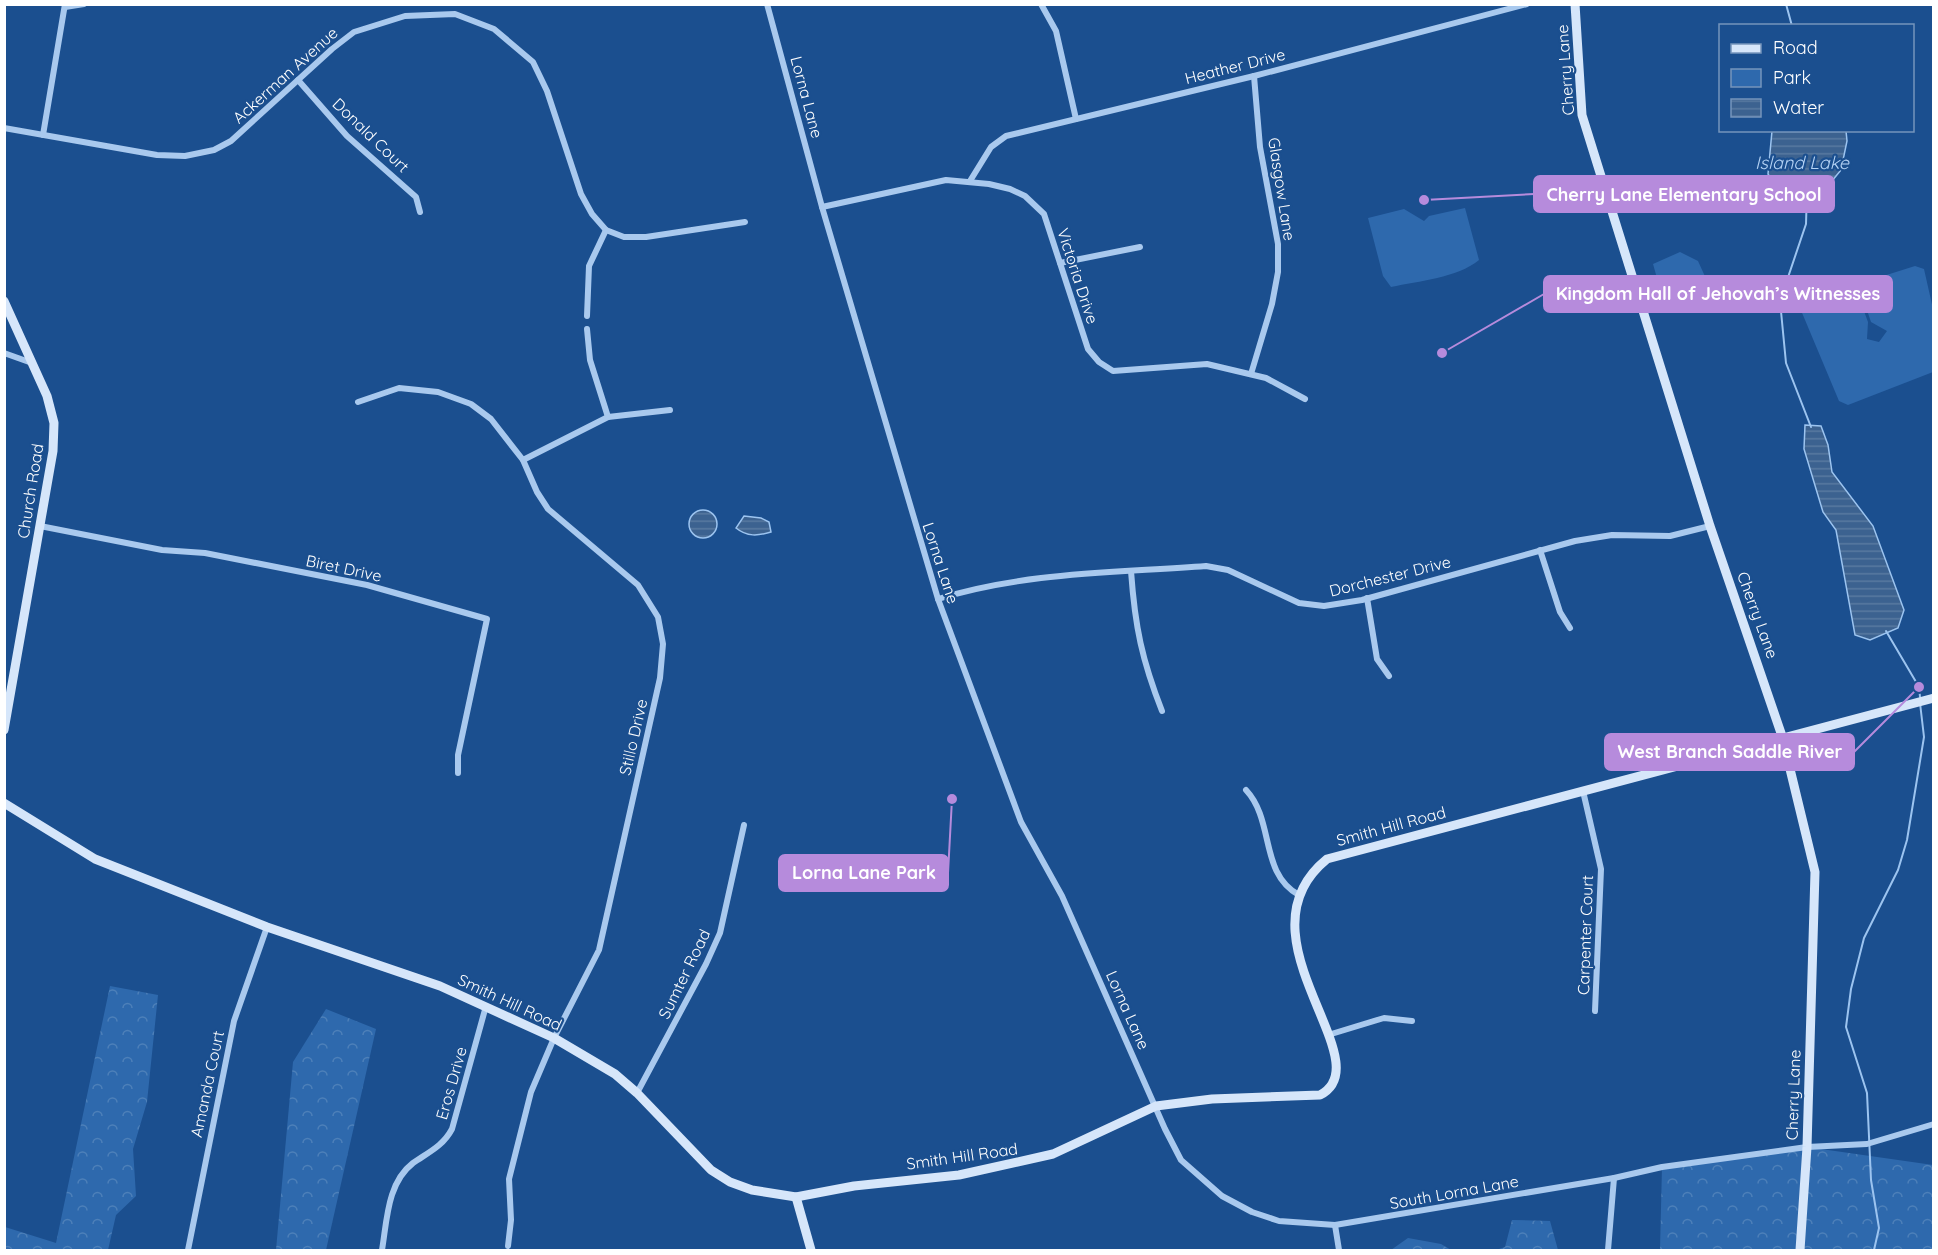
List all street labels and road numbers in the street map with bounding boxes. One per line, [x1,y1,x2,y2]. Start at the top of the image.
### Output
street label: Ackerman Avenue [228,23,342,127]
street label: Cherry Lane [1552,24,1578,116]
street label: Heather Drive [1183,44,1287,88]
street label: Lorna Lane [786,54,828,140]
street label: Donald Court [329,94,413,176]
street label: Glasgow Lane [1264,136,1300,242]
street label: Victoria Drive [1053,226,1103,326]
street label: Church Road [13,442,47,540]
street label: Lorna Lane [918,520,964,606]
street label: Biret Drive [304,550,384,586]
street label: Dorchester Drive [1327,551,1453,601]
street label: Cherry Lane [1733,569,1783,661]
street label: Stillo Drive [615,697,651,777]
street label: Smith Hill Road [1334,802,1448,850]
street label: Carpenter Court [1573,875,1597,995]
street label: Sumter Road [654,926,714,1022]
street label: Lorna Lane [1102,967,1154,1053]
street label: Smith Hill Road [455,969,565,1035]
street label: Amanda Court [186,1029,228,1139]
street label: Eros Drive [431,1044,471,1122]
street label: Cherry Lane [1781,1049,1805,1141]
street label: Smith Hill Road [905,1138,1019,1174]
street label: South Lorna Lane [1388,1171,1520,1213]

